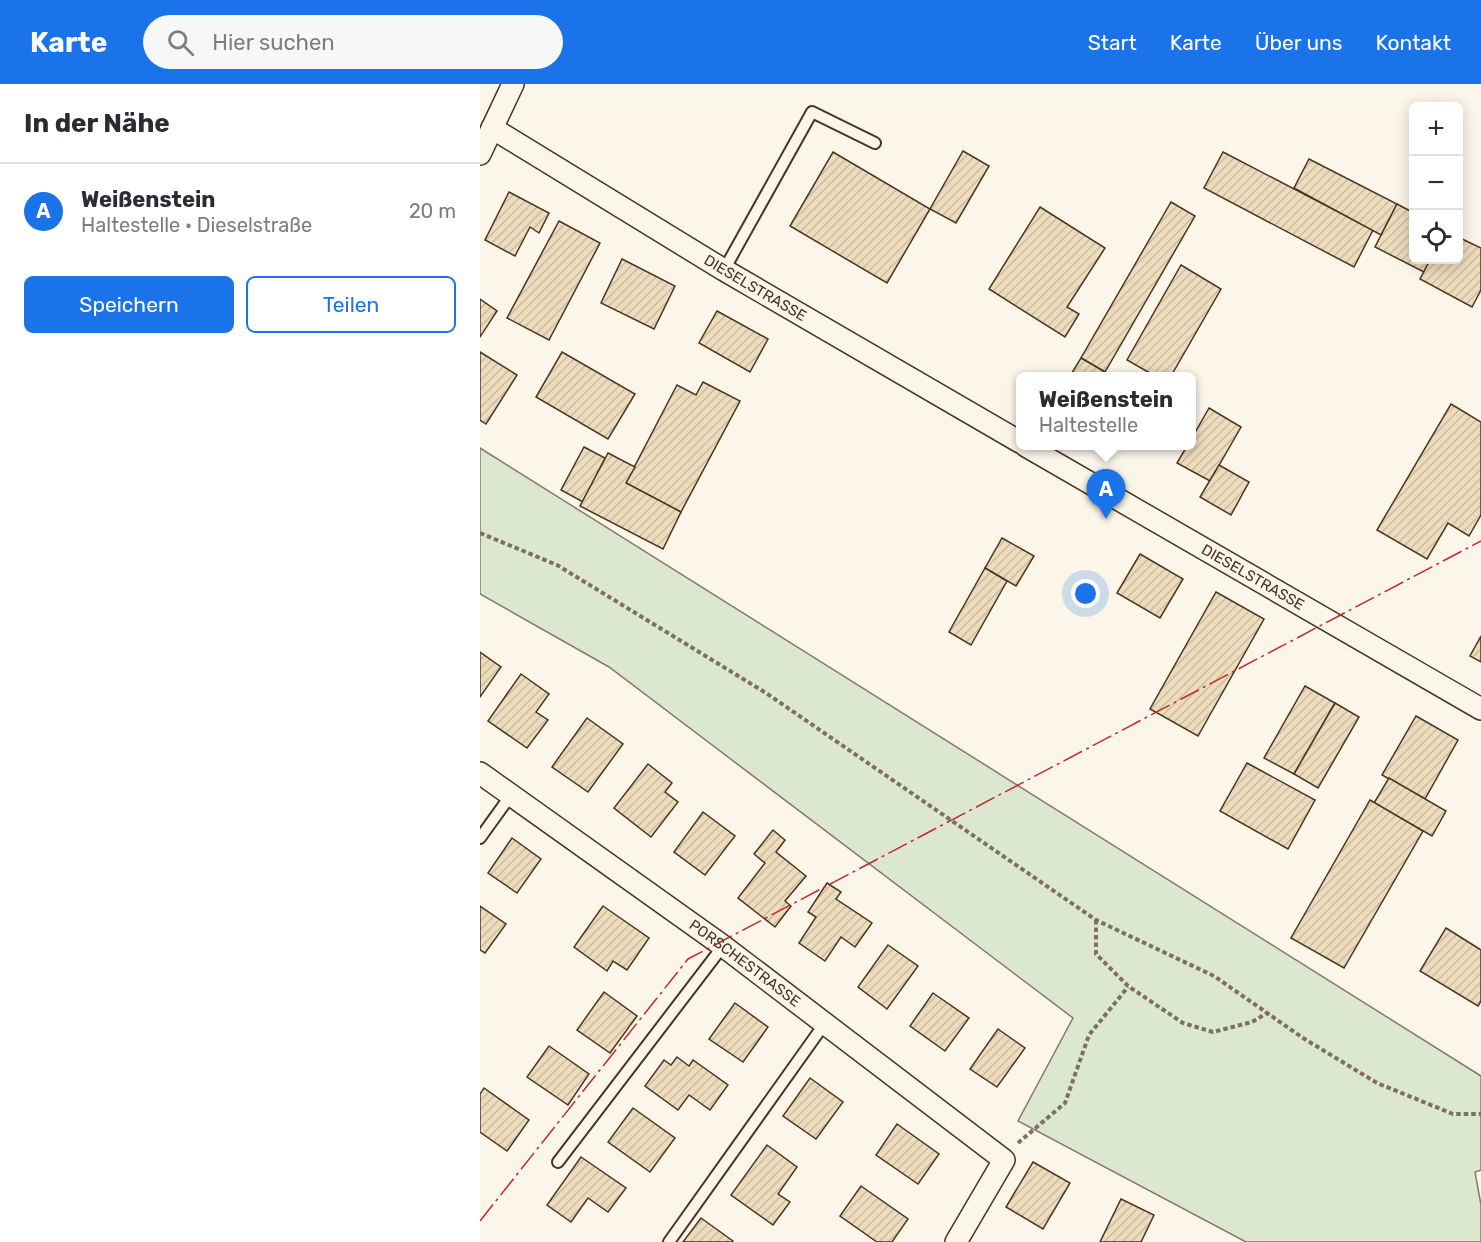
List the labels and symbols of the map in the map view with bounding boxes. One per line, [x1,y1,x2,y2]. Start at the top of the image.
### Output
street label: DIESELSTRASSE [701,251,810,325]
pin: A [1086,470,1126,519]
street label: DIESELSTRASSE [1198,540,1307,614]
your location [1071,579,1100,608]
street label: PORSCHESTRASSE [686,916,804,1011]

